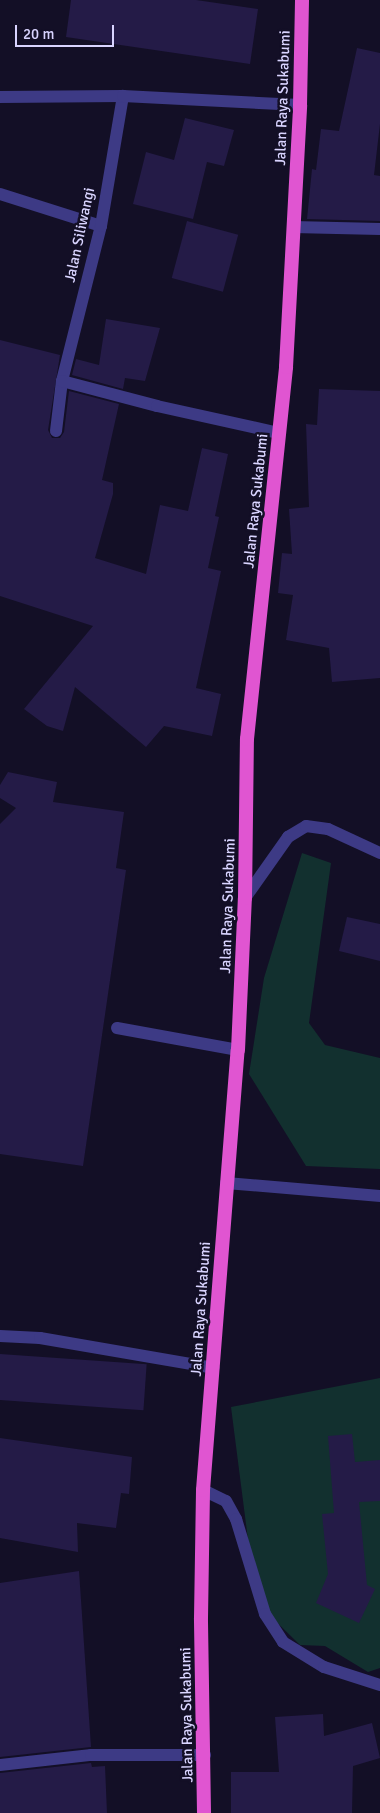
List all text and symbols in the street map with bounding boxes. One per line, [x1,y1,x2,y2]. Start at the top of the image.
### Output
scale bar [18,15,116,47]
text: 20 m [23,25,54,43]
street label: Jalan Raya Sukabumi [272,30,294,166]
street label: Jalan Siliwangi [61,186,99,284]
street label: Jalan Raya Sukabumi [240,433,272,569]
street label: Jalan Raya Sukabumi [217,838,239,974]
street label: Jalan Raya Sukabumi [187,1241,215,1377]
street label: Jalan Raya Sukabumi [177,1647,197,1783]

